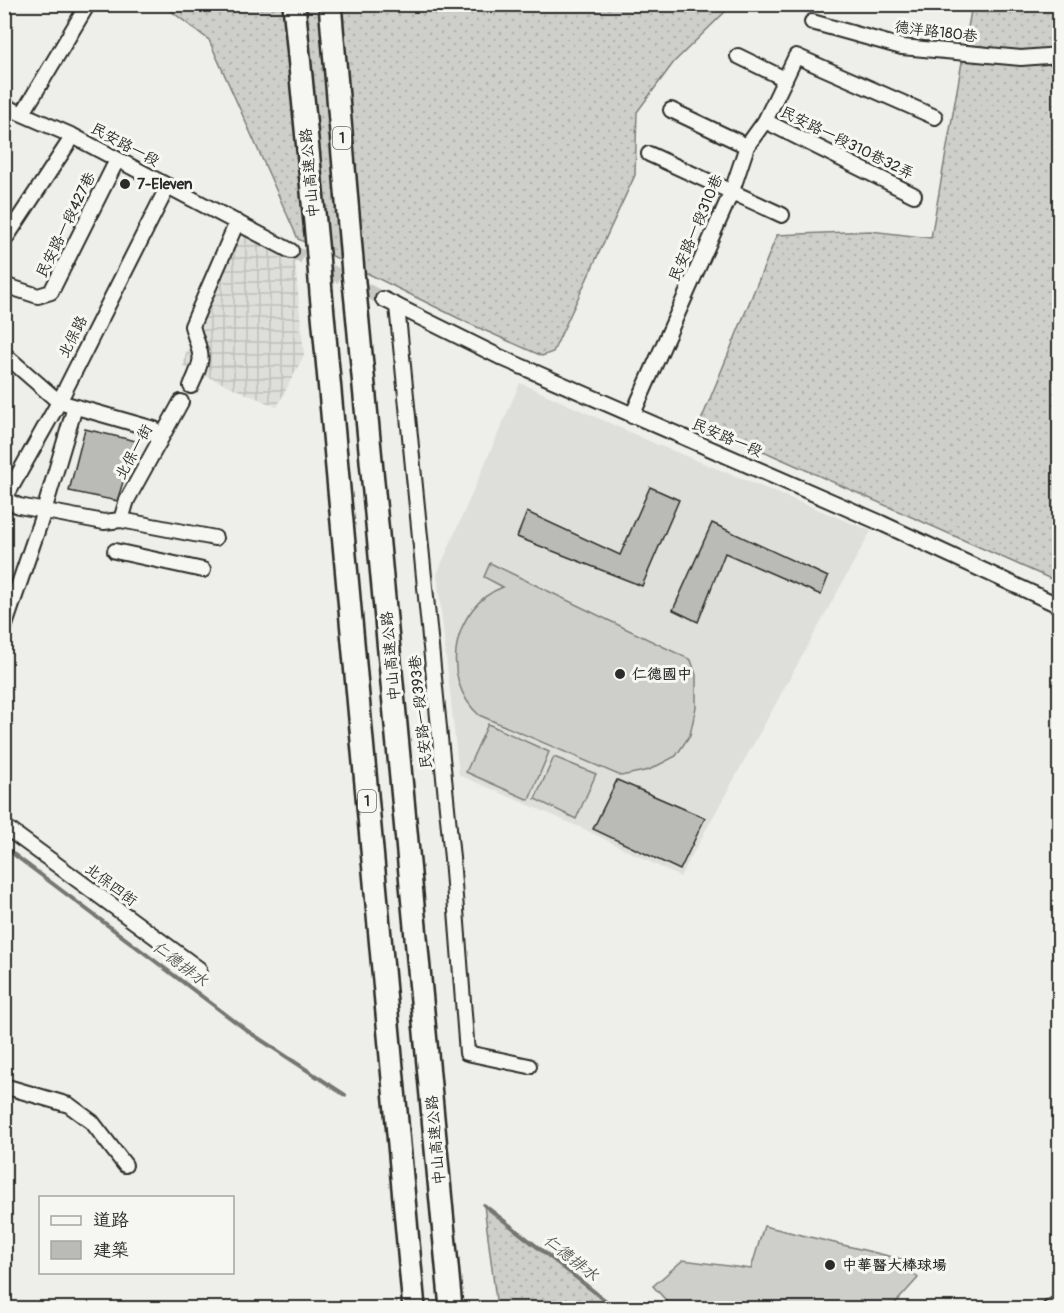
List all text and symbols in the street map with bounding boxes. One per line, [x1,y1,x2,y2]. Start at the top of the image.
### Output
street label: 德洋路180巷 [893,17,979,47]
street label: 民安路一段310巷32弄 [777,102,917,184]
street label: 民安路一段 [87,119,163,171]
street label: 中山高速公路 [297,127,323,219]
road number: 1 [333,127,351,149]
street label: 民安路一段427巷 [32,169,100,281]
street label: 民安路一段310巷 [665,172,727,284]
place label: 7-Eleven [137,175,193,194]
marker: 7-Eleven [118,177,132,191]
street label: 北保路 [54,313,92,361]
street label: 民安路一段 [689,415,765,461]
street label: 北保一街 [111,421,157,483]
street label: 中山高速公路 [378,610,404,702]
street label: 民安路一段393巷 [406,654,436,770]
place label: 仁德國中 [632,665,692,684]
marker: 仁德國中 [613,667,627,681]
road number: 1 [358,790,376,812]
street label: 北保四街 [81,859,141,911]
water label: 仁德排水 [148,937,212,992]
street label: 中山高速公路 [423,1094,449,1186]
legend [39,1196,234,1274]
text: 道路 [93,1209,129,1232]
water label: 仁德排水 [540,1230,603,1286]
text: 建築 [93,1239,129,1262]
place label: 中華醫大棒球場 [842,1256,947,1275]
marker: 中華醫大棒球場 [823,1258,837,1272]

